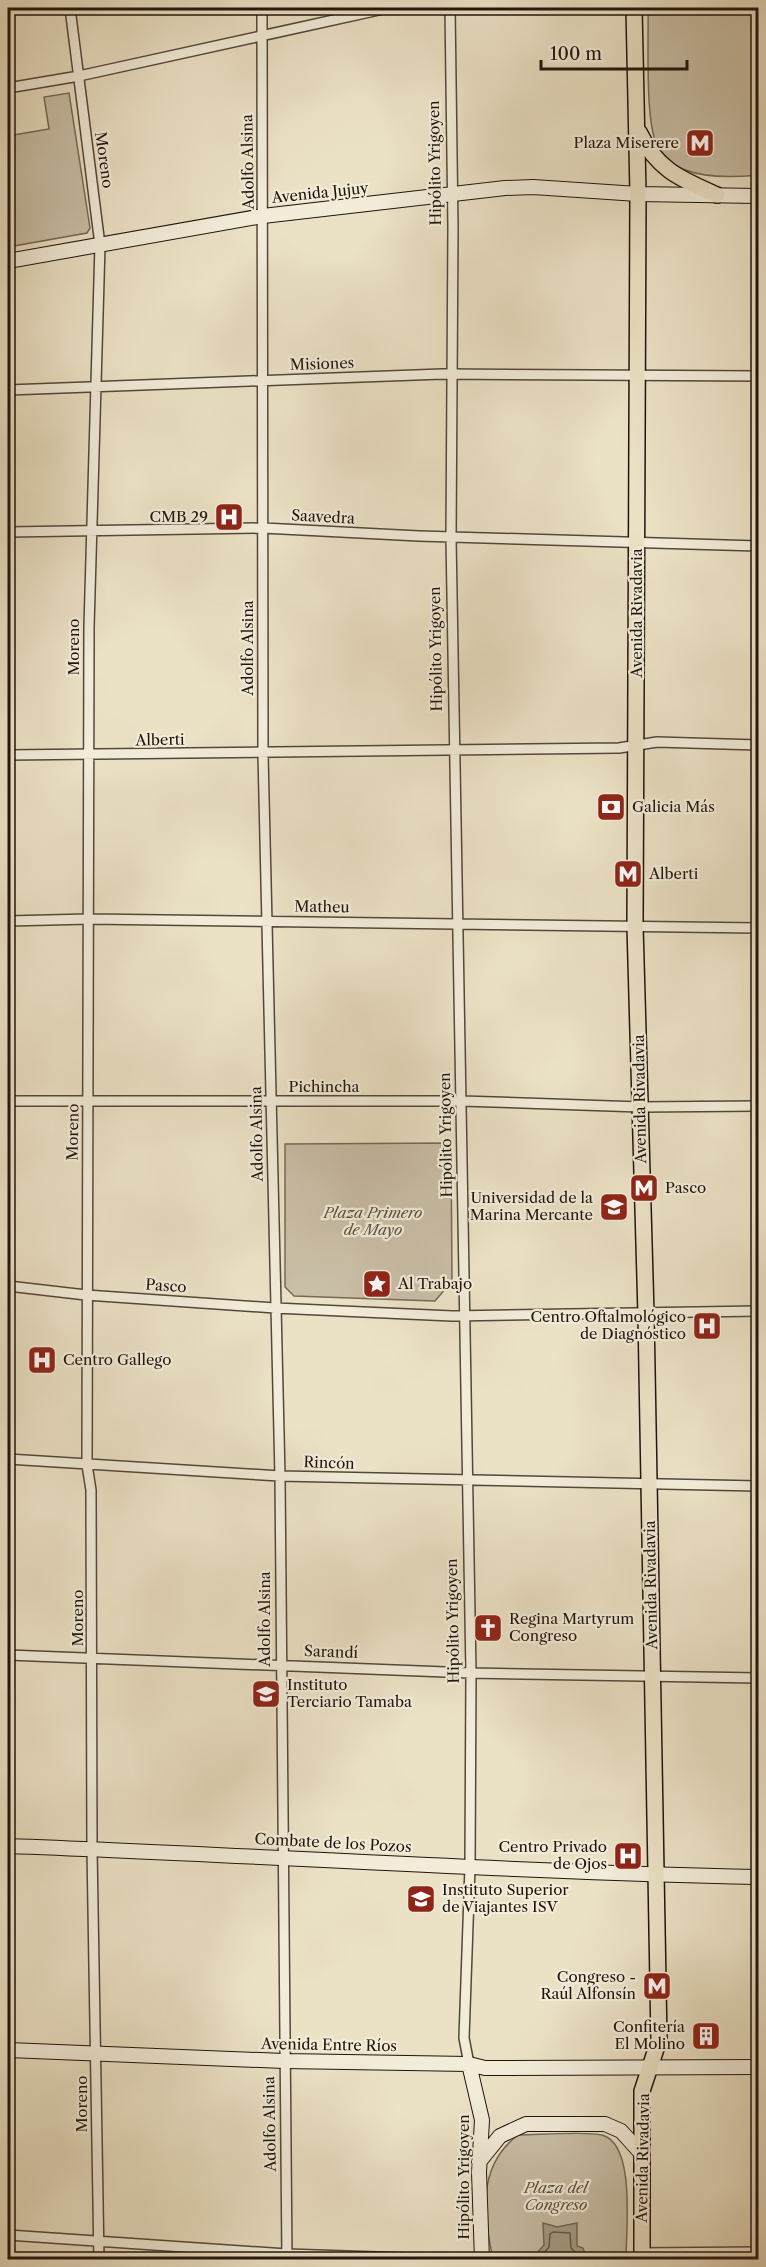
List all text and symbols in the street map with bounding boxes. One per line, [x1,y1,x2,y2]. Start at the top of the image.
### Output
scale bar [541,33,686,71]
text: 100 m [550,43,602,65]
street label: Hipólito Yrigoyen [424,100,445,226]
street label: Adolfo Alsina [237,114,258,211]
metro station icon: Plaza Miserere [684,127,716,159]
street label: Moreno [91,130,118,190]
place label: Plaza Miserere [574,133,679,152]
street label: Avenida Jujuy [270,178,370,207]
street label: Misiones [290,353,354,374]
hospital icon: CMB 29 [213,501,245,533]
street label: Saavedra [291,505,355,528]
place label: CMB 29 [149,507,208,526]
street label: Avenida Rivadavia [627,548,646,679]
street label: Hipólito Yrigoyen [425,586,446,712]
street label: Adolfo Alsina [238,600,257,697]
street label: Moreno [64,618,83,676]
street label: Alberti [134,730,185,749]
bank icon: Galicia Más [595,791,627,823]
place label: Galicia Más [632,797,715,816]
metro station icon: Alberti [612,858,644,890]
place label: Alberti [648,864,699,883]
street label: Matheu [294,897,350,916]
street label: Avenida Rivadavia [629,1034,650,1165]
street label: Hipólito Yrigoyen [435,1072,456,1198]
street label: Pichincha [289,1077,360,1096]
street label: Adolfo Alsina [246,1086,267,1183]
street label: Moreno [63,1103,82,1161]
metro station icon: Pasco [628,1172,660,1204]
place label: Pasco [665,1178,706,1197]
place label: Universidad de la Marina Mercante [470,1188,593,1224]
school or university icon: Universidad de la Marina Mercante [598,1191,630,1223]
park label: Plaza Primero de Mayo [323,1203,422,1239]
place icon: Al Trabajo [361,1268,393,1300]
place label: Al Trabajo [397,1274,472,1293]
street label: Pasco [145,1275,187,1296]
place label: Centro Oftalmológico de Diagnóstico [530,1307,686,1343]
hospital icon: Centro Oftalmológico de Diagnóstico [691,1310,723,1342]
hospital icon: Centro Gallego [26,1344,58,1376]
place label: Centro Gallego [63,1350,171,1369]
street label: Rincón [303,1452,356,1473]
street label: Avenida Rivadavia [640,1520,661,1651]
street label: Hipólito Yrigoyen [442,1558,463,1684]
street label: Adolfo Alsina [255,1571,274,1668]
street label: Moreno [68,1589,87,1647]
place label: Regina Martyrum Congreso [509,1609,634,1645]
church icon: Regina Martyrum Congreso [472,1612,504,1644]
street label: Sarandí [304,1641,359,1662]
place label: Instituto Terciario Tamaba [287,1675,412,1711]
school or university icon: Instituto Terciario Tamaba [250,1678,282,1710]
street label: Combate de los Pozos [254,1829,412,1856]
place label: Centro Privado de Ojos [498,1837,607,1873]
hospital icon: Centro Privado de Ojos [612,1840,644,1872]
place label: Instituto Superior de Viajantes ISV [442,1880,569,1916]
school or university icon: Instituto Superior de Viajantes ISV [405,1883,437,1915]
place label: Congreso - Raúl Alfonsín [540,1967,637,2003]
metro station icon: Congreso - Raúl Alfonsín [641,1970,673,2002]
place label: Confitería El Molino [613,2017,685,2053]
building icon: Confitería El Molino [690,2020,722,2052]
street label: Avenida Entre Ríos [260,2034,397,2055]
street label: Moreno [72,2075,91,2133]
street label: Adolfo Alsina [259,2076,280,2173]
street label: Avenida Rivadavia [632,2093,653,2224]
street label: Hipólito Yrigoyen [454,2114,473,2240]
park label: Plaza del Congreso [523,2178,590,2214]

